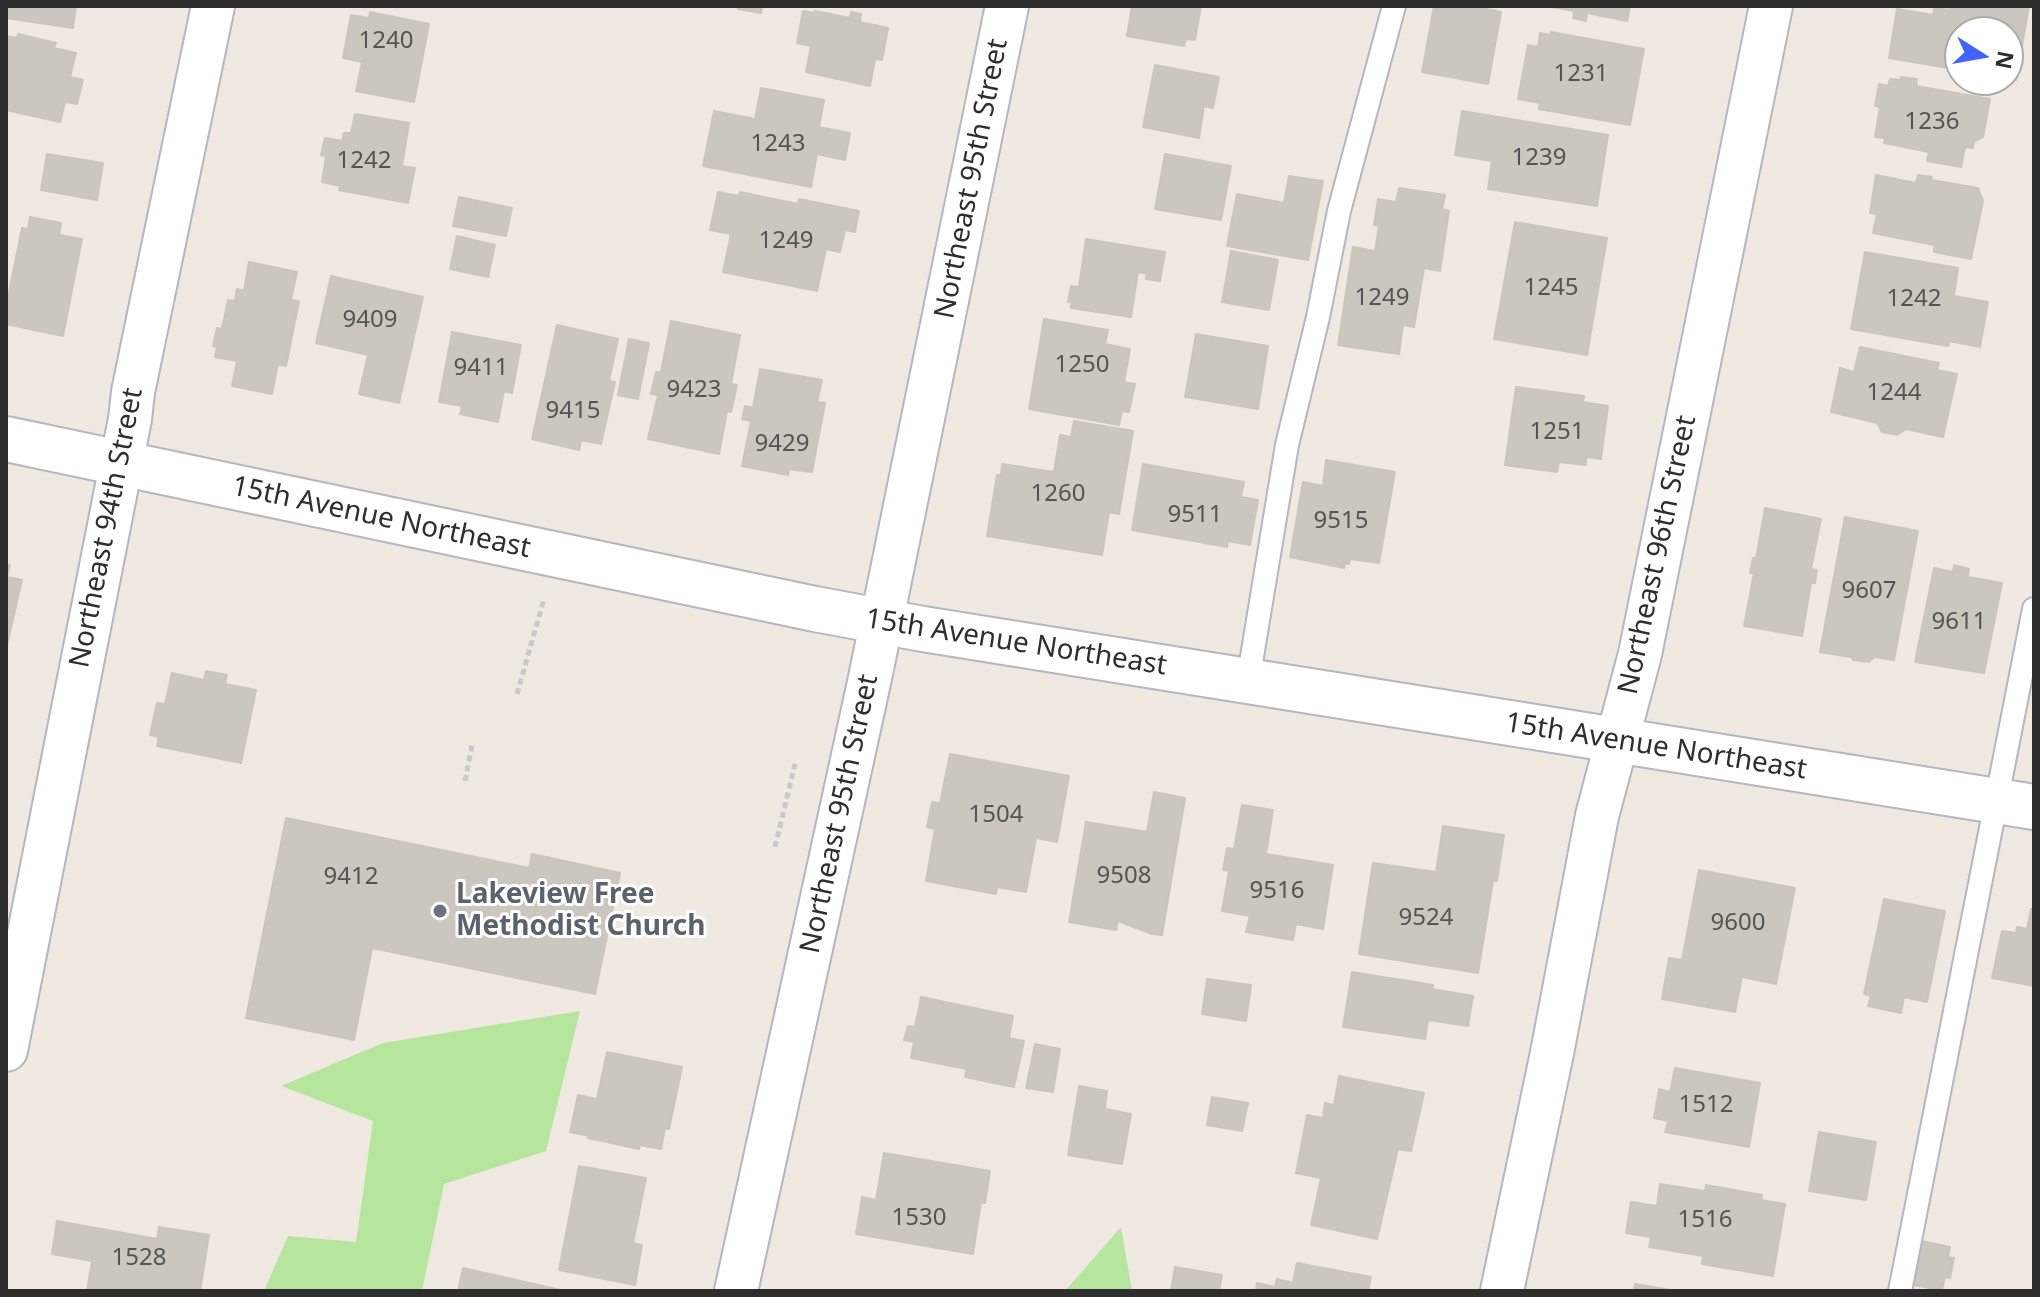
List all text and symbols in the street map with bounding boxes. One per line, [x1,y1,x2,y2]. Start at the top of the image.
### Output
north arrow [1944,16,2024,96]
house number: 1240 [359,27,413,55]
street label: Northeast 95th Street [928,36,1016,322]
text: N [1989,49,2022,72]
house number: 1231 [1554,60,1608,88]
house number: 1236 [1905,108,1959,136]
house number: 1243 [751,130,805,158]
house number: 1239 [1512,144,1566,172]
house number: 1242 [337,147,391,175]
house number: 1249 [759,227,813,255]
house number: 1245 [1524,274,1578,302]
house number: 1249 [1355,284,1409,312]
house number: 1242 [1887,285,1941,313]
house number: 9409 [343,306,397,334]
house number: 1250 [1055,351,1109,379]
house number: 9411 [454,354,508,382]
house number: 9423 [667,376,721,404]
house number: 1244 [1867,379,1921,407]
street label: Northeast 94th Street [63,385,151,671]
house number: 9415 [546,397,600,425]
street label: Northeast 96th Street [1612,412,1704,698]
house number: 1251 [1530,418,1584,446]
house number: 9429 [755,430,809,458]
street label: 15th Avenue Northeast [229,470,533,566]
house number: 1260 [1031,480,1085,508]
house number: 9511 [1168,501,1222,529]
house number: 9515 [1314,507,1368,535]
house number: 9607 [1842,577,1896,605]
street label: 15th Avenue Northeast [863,603,1169,683]
house number: 9611 [1932,608,1986,636]
street label: Northeast 95th Street [794,671,886,957]
street label: 15th Avenue Northeast [1503,707,1809,787]
house number: 1504 [969,801,1023,829]
house number: 9508 [1097,862,1151,890]
house number: 9412 [324,863,378,891]
house number: 9516 [1250,877,1304,905]
place label: Lakeview Free Methodist Church [456,878,706,944]
marker: Lakeview Free Methodist Church [431,902,449,920]
house number: 9524 [1399,904,1453,932]
house number: 9600 [1711,909,1765,937]
house number: 1512 [1679,1091,1733,1119]
house number: 1530 [892,1204,946,1232]
house number: 1516 [1678,1206,1732,1234]
house number: 1528 [112,1244,166,1272]

